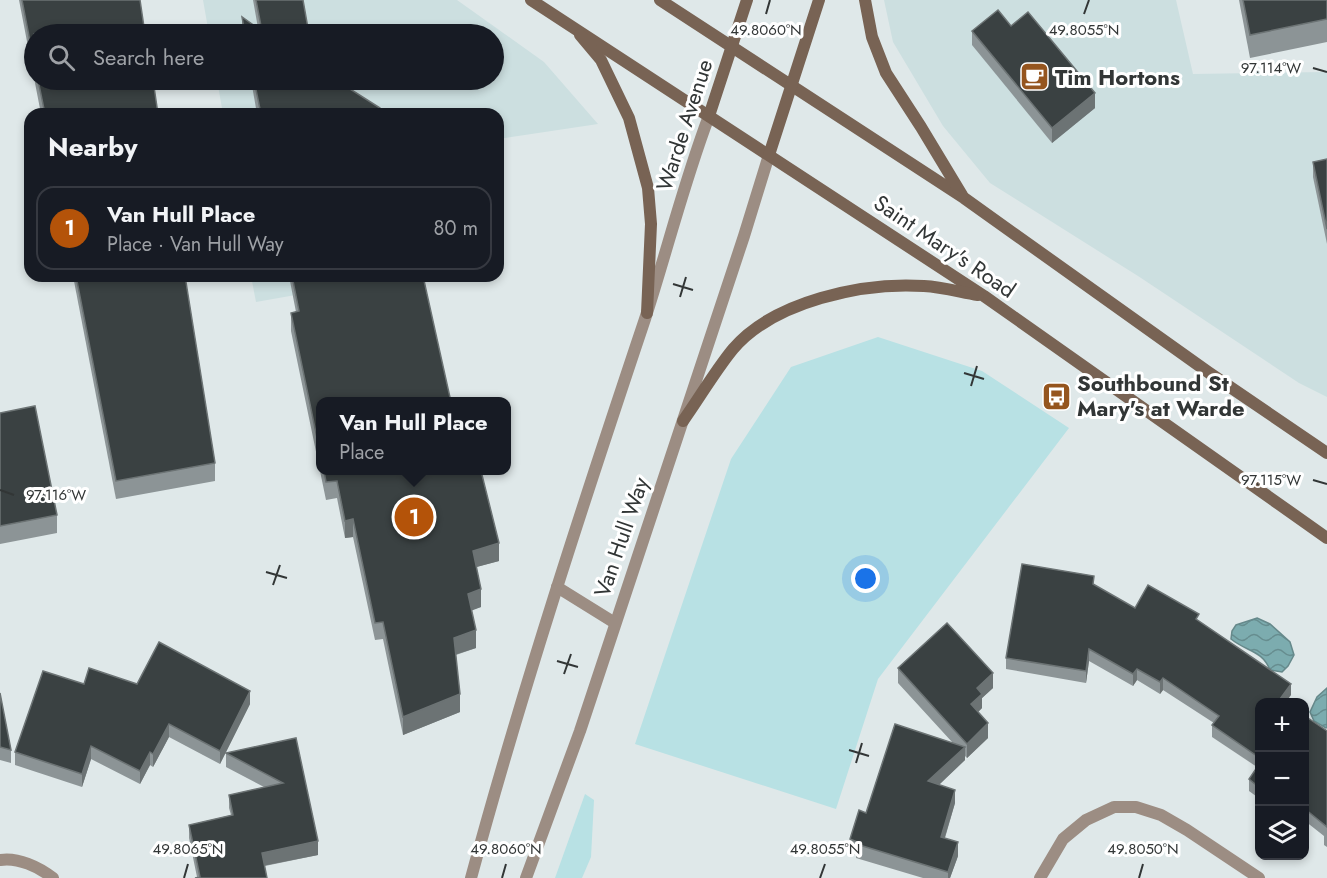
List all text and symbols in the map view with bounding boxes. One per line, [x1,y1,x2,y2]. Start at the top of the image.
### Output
text: 49.8060°N [730,19,802,41]
text: 49.8055°N [1049,19,1119,41]
search box [24,24,504,90]
icon: search [45,41,78,74]
text: Search here [93,41,204,73]
street label: Warde Avenue [648,55,720,195]
text: 97.114°W [1241,57,1301,79]
cafe icon: Tim Hortons [1018,61,1050,93]
place label: Tim Hortons [1055,61,1180,93]
text: Nearby [48,128,137,166]
street label: Saint Mary's Road [868,187,1022,305]
text: Van Hull Place [107,198,255,230]
text: 1 [64,214,75,243]
text: 80 m [433,214,478,243]
text: Place · Van Hull Way [107,230,283,259]
place label: Southbound St Mary's at Warde [1077,367,1245,424]
bus stop icon: Southbound St Mary's at Warde [1040,380,1072,412]
popup [316,397,511,475]
text: Van Hull Place [339,406,488,438]
text: Place [339,438,384,467]
text: 97.115°W [1241,469,1301,491]
street label: Van Hull Way [586,473,657,601]
text: 97.116°W [26,484,86,506]
pin: 1 [394,494,434,540]
your location [851,564,880,593]
map controls [1255,698,1309,860]
button: + [1255,698,1309,752]
button: − [1255,752,1309,806]
button: layers [1255,806,1309,860]
text: 49.8065°N [153,838,223,860]
text: 49.8060°N [470,838,542,860]
text: 49.8055°N [790,838,860,860]
text: 49.8050°N [1107,838,1179,860]

